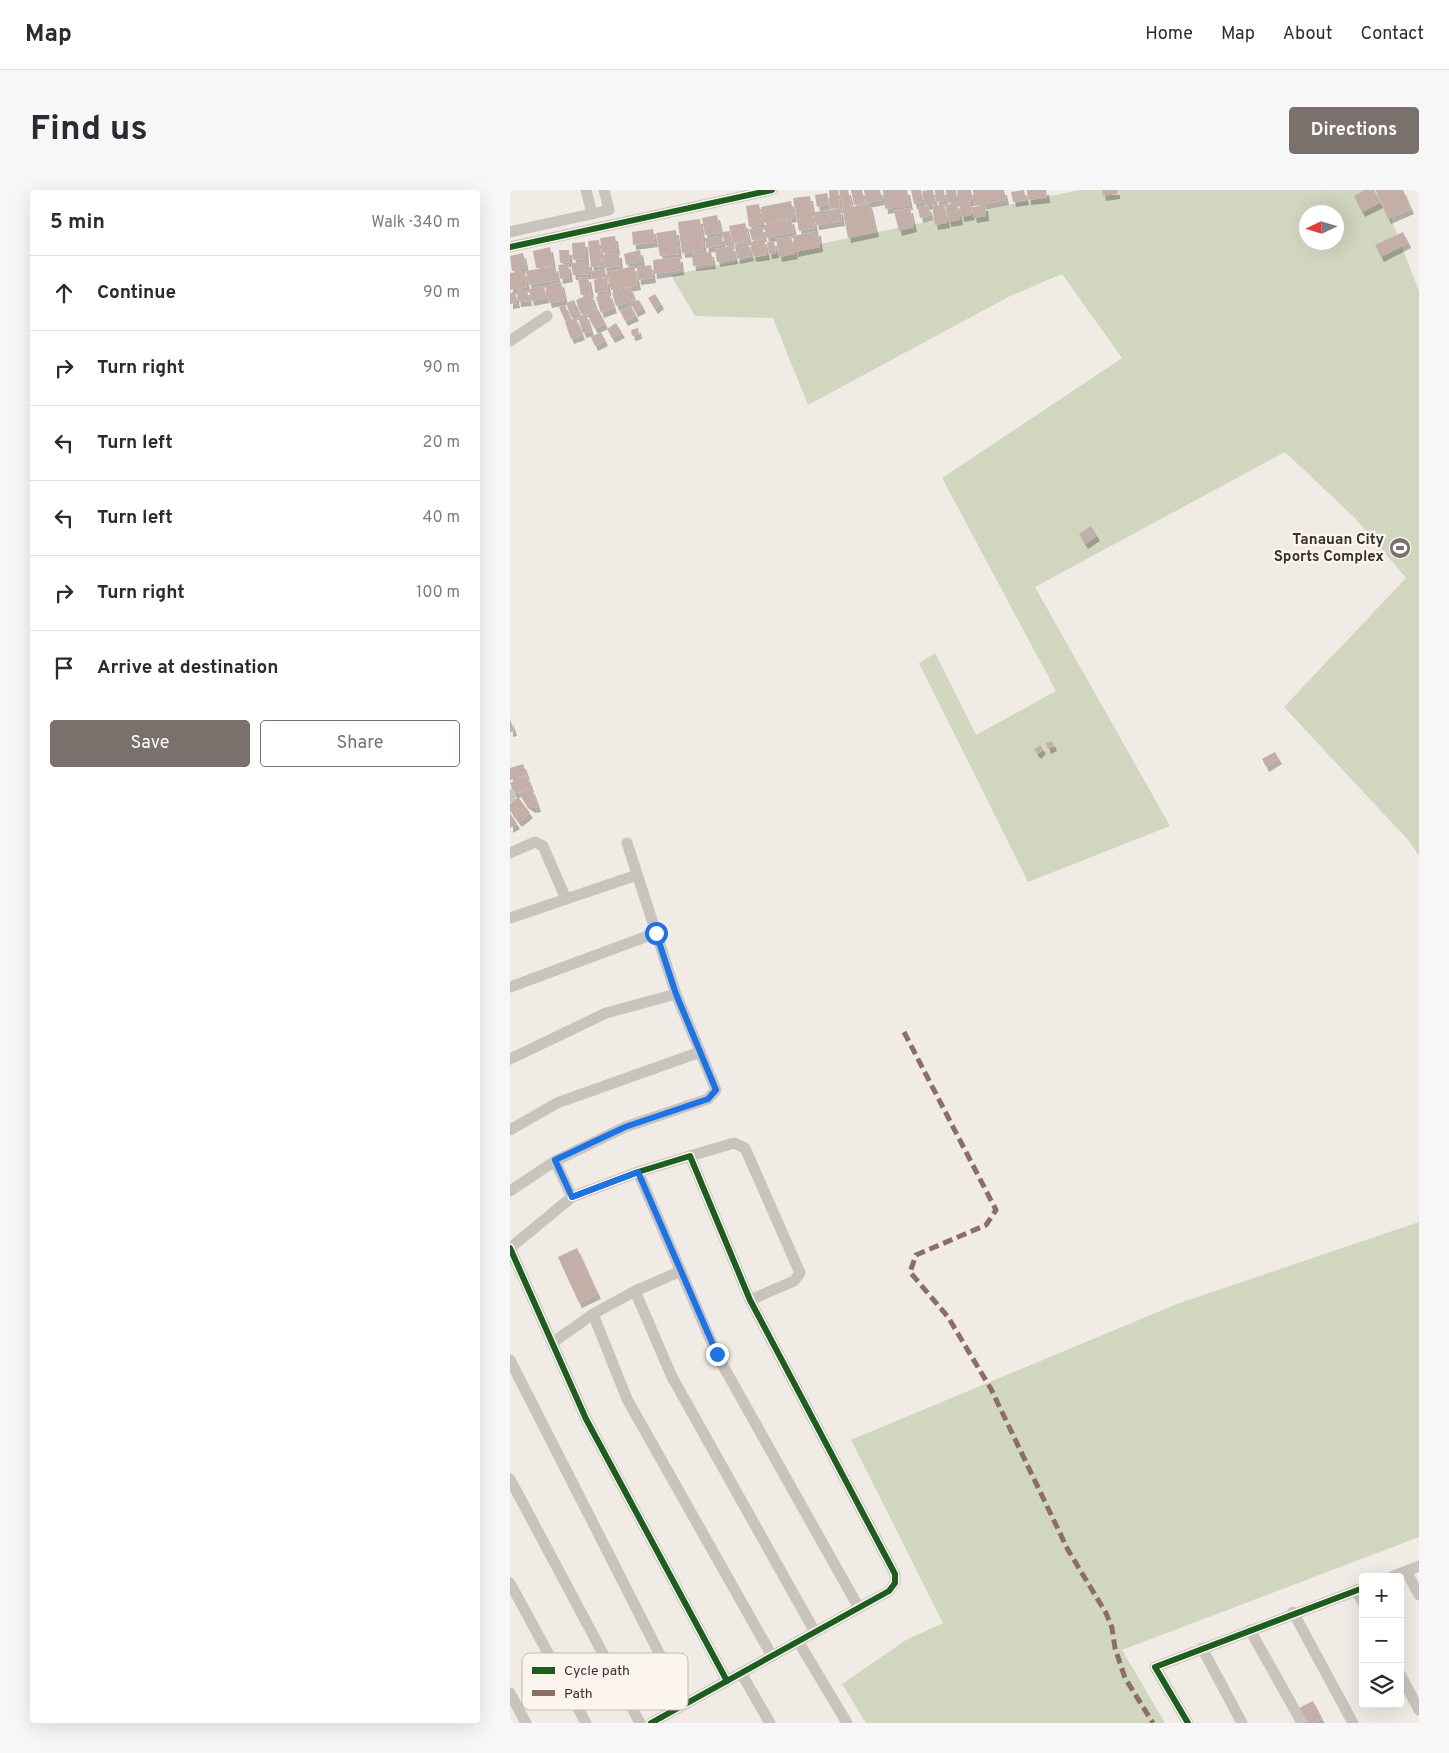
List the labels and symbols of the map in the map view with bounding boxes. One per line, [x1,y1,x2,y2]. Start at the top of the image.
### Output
north arrow [1299,205,1344,250]
place label: Tanauan City Sports Complex [1274,531,1384,567]
sports icon: Tanauan City Sports Complex [1388,536,1412,560]
route start [645,922,668,945]
route end [706,1343,729,1366]
legend [522,1653,688,1710]
text: Cycle path [564,1663,630,1680]
text: Path [564,1686,593,1703]

